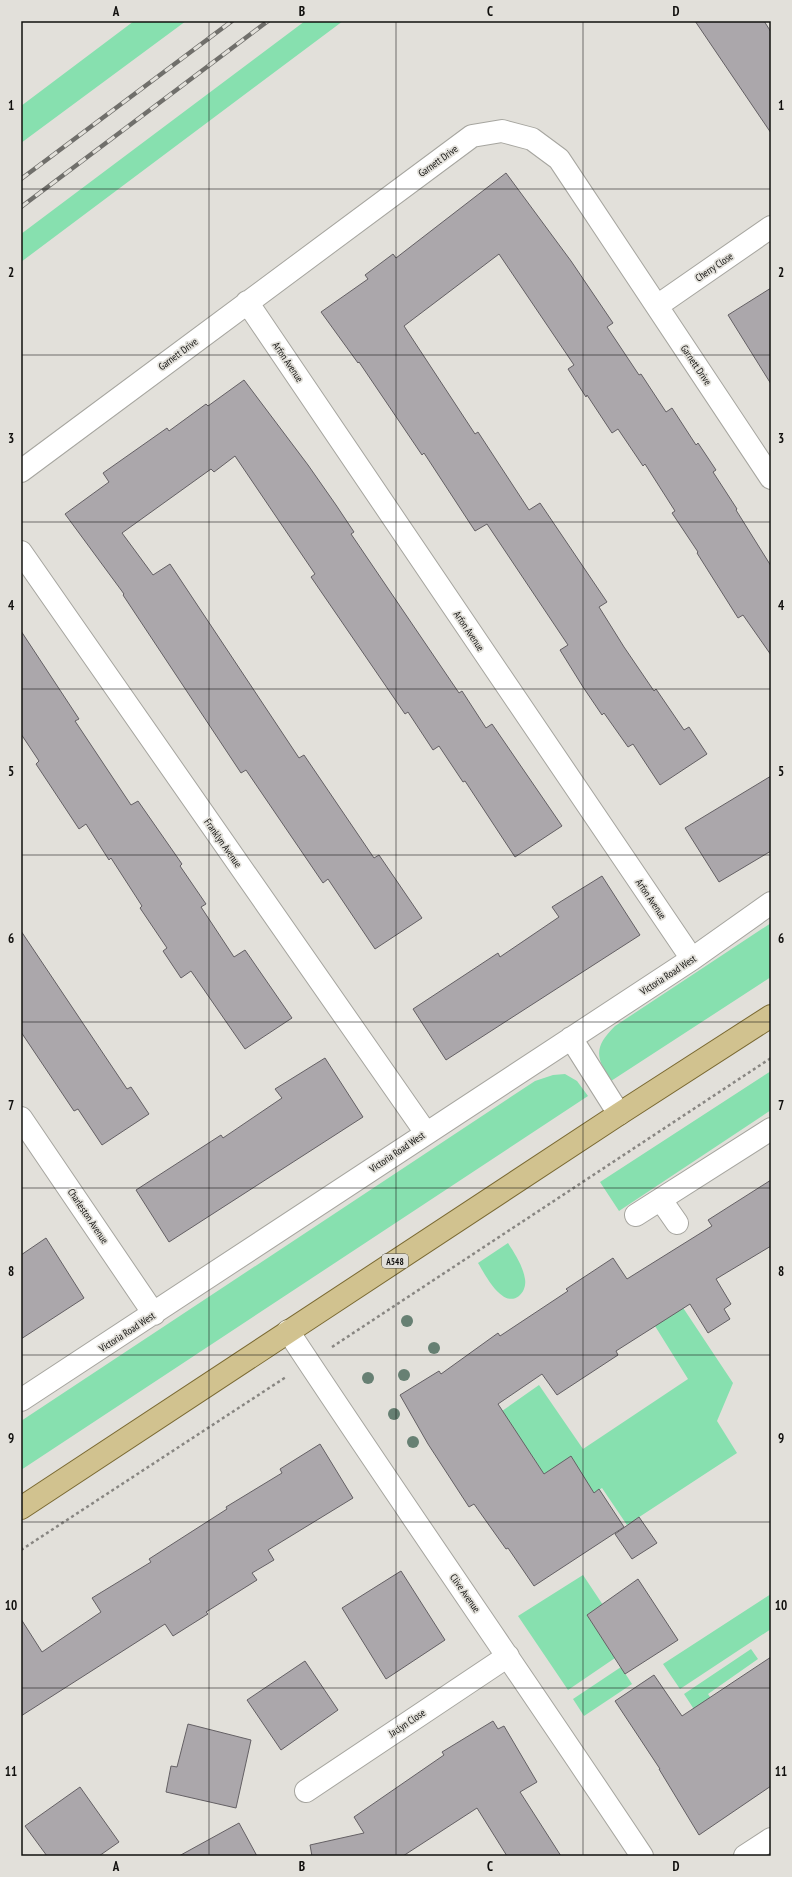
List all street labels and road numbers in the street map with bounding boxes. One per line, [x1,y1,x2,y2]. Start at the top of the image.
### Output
street label: Garnett Drive [416,142,460,180]
street label: Cherry Close [693,250,735,284]
street label: Garnett Drive [156,335,200,373]
street label: Arfon Avenue [270,339,306,385]
street label: Garnett Drive [678,342,714,388]
street label: Arfon Avenue [451,608,487,654]
street label: Franklyn Avenue [201,816,245,870]
street label: Arfon Avenue [633,876,669,922]
street label: Victoria Road West [637,952,699,998]
street label: Victoria Road West [366,1129,427,1176]
street label: Charleston Avenue [65,1186,111,1246]
road number: A548 [382,1254,408,1268]
street label: Victoria Road West [96,1309,158,1355]
street label: Clive Avenue [447,1571,483,1615]
street label: Jaclyn Close [385,1706,428,1740]

